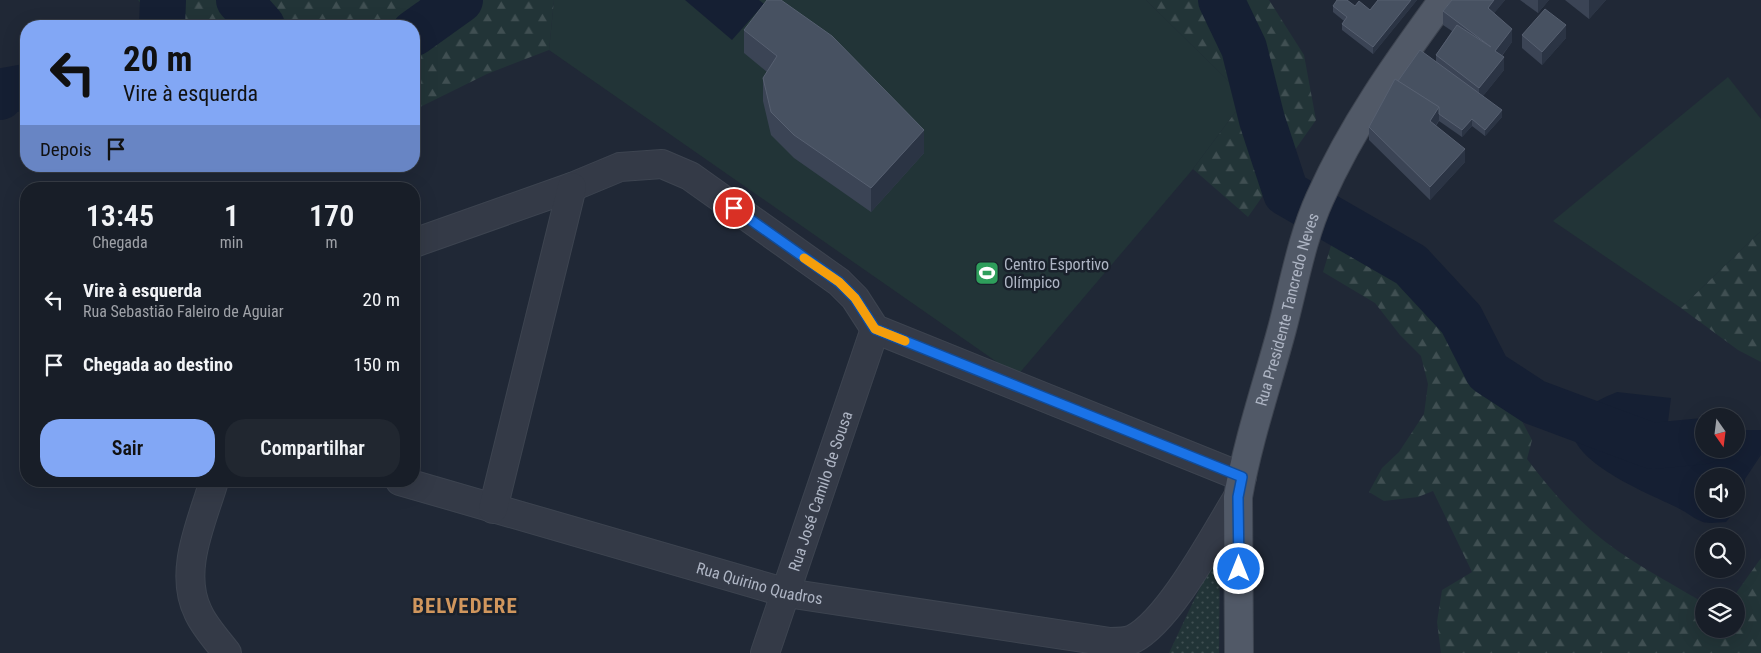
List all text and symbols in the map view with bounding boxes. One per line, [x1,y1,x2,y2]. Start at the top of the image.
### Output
text: 20 m [123,39,192,80]
icon: left [40,40,105,105]
text: Vire à esquerda [123,81,258,106]
icon: arrive [102,135,130,163]
text: Depois [40,138,92,161]
pin [713,187,755,229]
icon: arrive [720,194,748,222]
text: 13:45 [86,198,154,233]
text: 1 [224,198,239,233]
text: 170 [309,198,354,233]
street label: Rua Presidente Tancredo Neves [1252,210,1323,408]
text: Chegada [92,233,148,252]
text: min [220,233,243,252]
text: m [326,233,338,252]
place label: Centro Esportivo Olímpico [1004,255,1109,292]
sports icon: Centro Esportivo Olímpico [974,260,1000,286]
text: Vire à esquerda [83,279,202,302]
icon: left [40,286,68,314]
text: 20 m [363,288,400,311]
text: Rua Sebastião Faleiro de Aguiar [83,302,284,321]
icon: arrive [40,351,68,379]
text: Chegada ao destino [83,353,233,376]
text: 150 m [353,353,400,376]
north arrow [1695,408,1745,458]
map controls [1695,408,1745,638]
street label: Rua José Camilo de Sousa [784,409,856,574]
button: Sair [40,419,215,477]
button: Compartilhar [225,419,400,477]
button: sound [1695,468,1745,518]
button: search [1695,528,1745,578]
position arrow [1212,542,1264,594]
street label: Rua Quirino Quadros [694,558,824,608]
button: layers [1695,588,1745,638]
district label: BELVEDERE [412,594,518,618]

